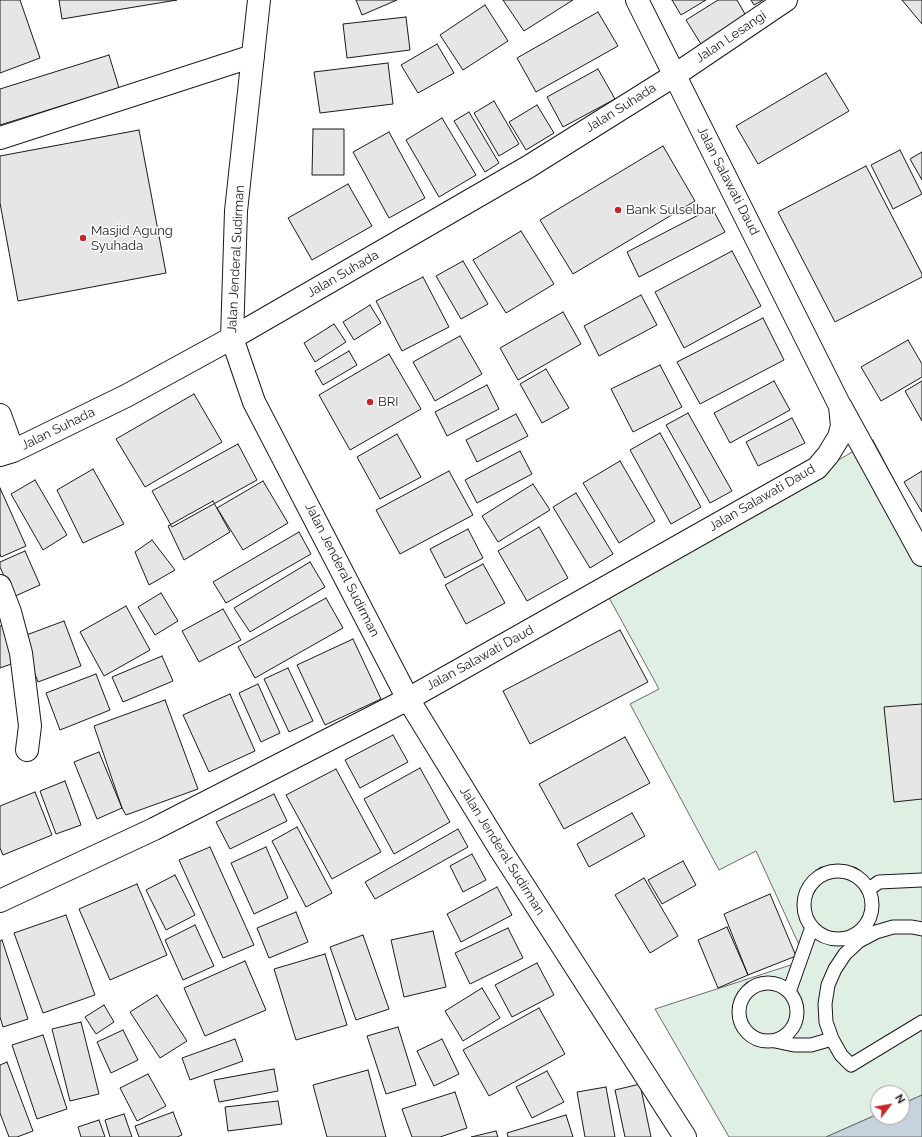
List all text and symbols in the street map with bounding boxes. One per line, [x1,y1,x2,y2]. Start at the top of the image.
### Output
street label: Jalan Lesangi [693,8,769,66]
street label: Jalan Suhada [583,80,659,136]
street label: Jalan Salawati Daud [694,124,762,238]
street label: Jalan Jenderal Sudirman [224,185,248,333]
place label: Bank Sulselbar [626,202,716,218]
marker: Bank Sulselbar [613,205,623,215]
place label: Masjid Agung Syuhada [91,223,173,254]
marker: Masjid Agung Syuhada [78,233,88,243]
street label: Jalan Suhada [304,247,382,301]
place label: BRI [378,394,398,410]
marker: BRI [365,397,375,407]
street label: Jalan Suhada [19,404,97,454]
street label: Jalan Salawati Daud [706,461,818,535]
street label: Jalan Jenderal Sudirman [301,501,383,639]
street label: Jalan Salawati Daud [424,622,536,694]
street label: Jalan Jenderal Sudirman [456,784,548,918]
north arrow [870,1085,910,1125]
text: N [892,1092,908,1106]

